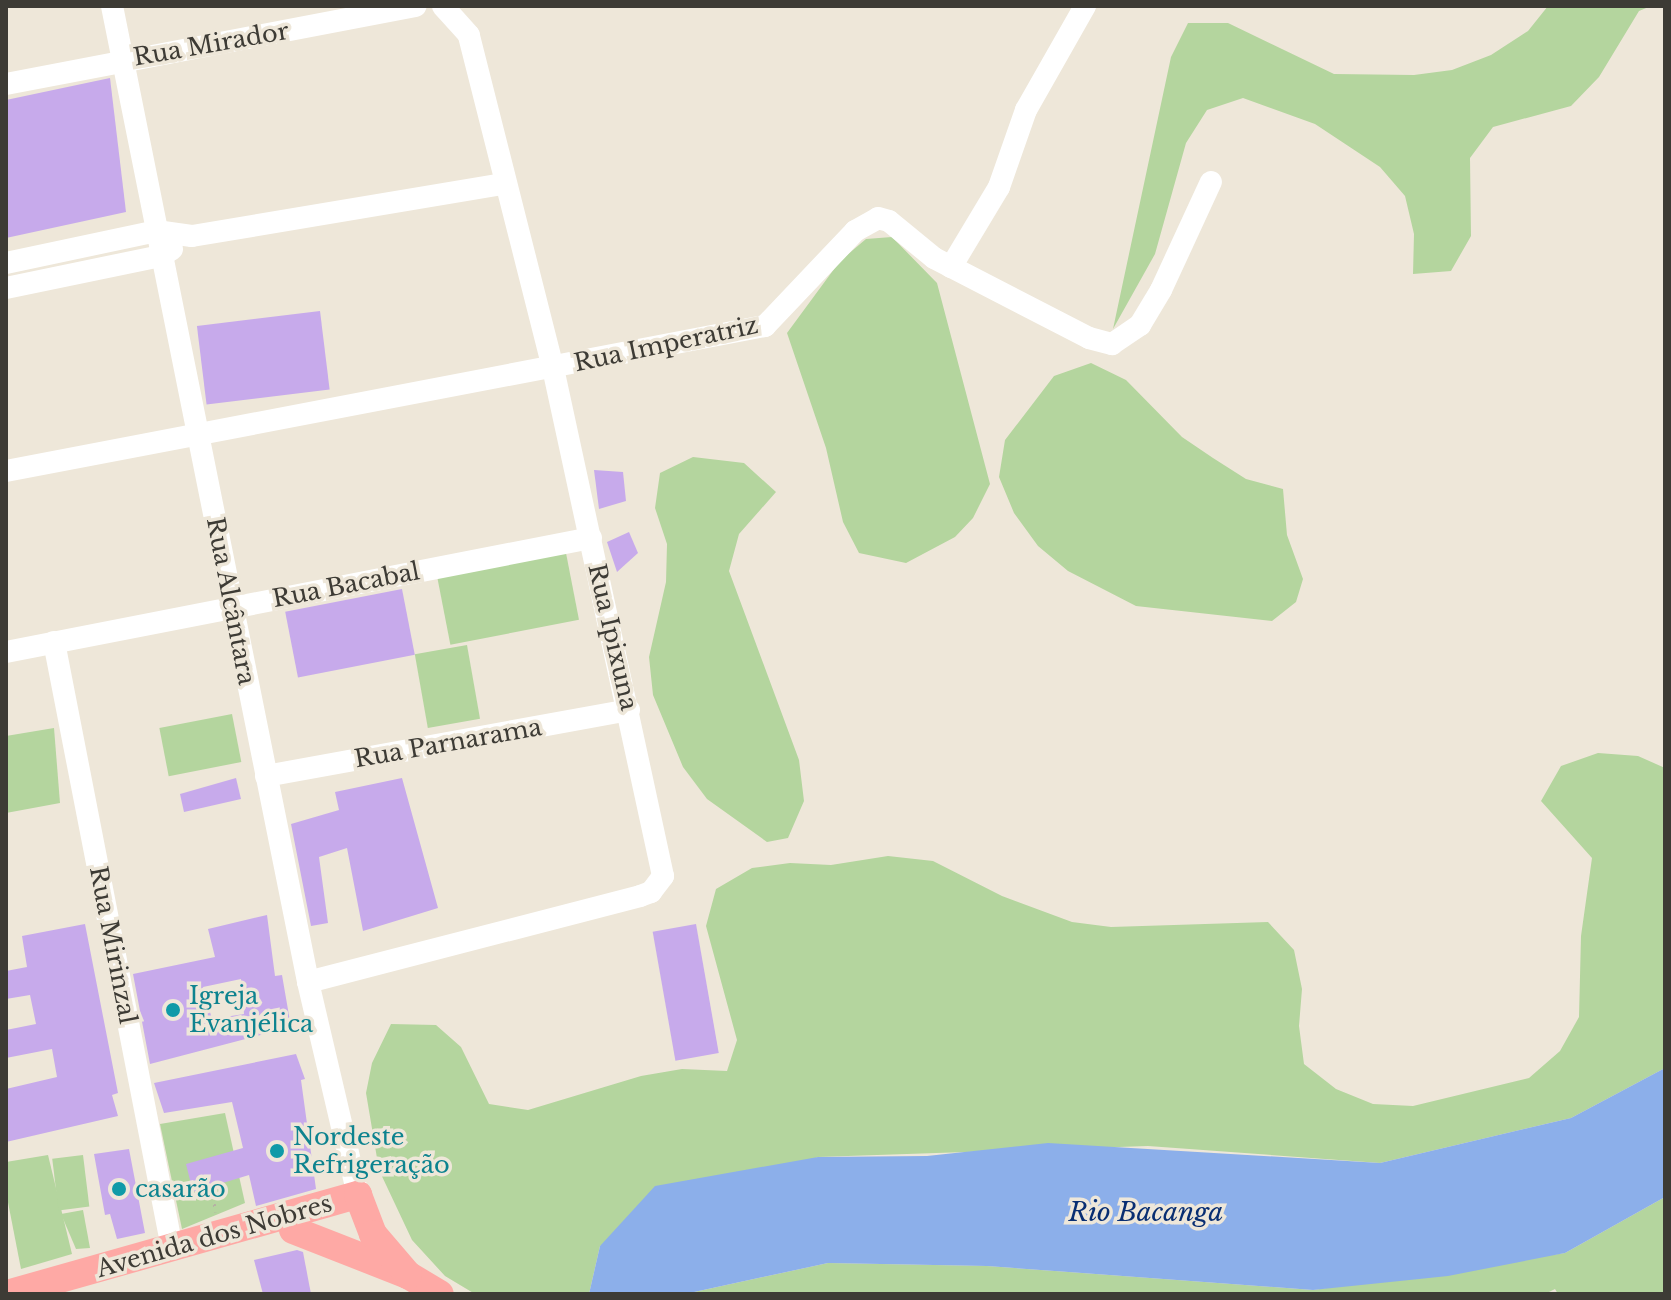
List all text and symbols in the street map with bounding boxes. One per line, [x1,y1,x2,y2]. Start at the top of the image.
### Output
street label: Rua Mirador [131,16,291,72]
street label: Rua Imperatriz [571,310,761,378]
street label: Rua Alcântara [201,514,261,688]
street label: Rua Bacabal [270,557,422,613]
street label: Rua Ipixuna [582,561,644,713]
street label: Rua Parnarama [352,712,544,774]
street label: Rua Mirinzal [84,864,142,1026]
place label: Igreja Evanjélica [189,982,313,1038]
marker: Igreja Evanjélica [164,1001,182,1019]
place label: Nordeste Refrigeração [293,1123,450,1179]
marker: Nordeste Refrigeração [268,1142,286,1160]
place label: casarão [135,1175,226,1203]
marker: casarão [110,1180,128,1198]
street label: Avenida dos Nobres [93,1189,335,1283]
water label: Rio Bacanga [1069,1197,1223,1229]

